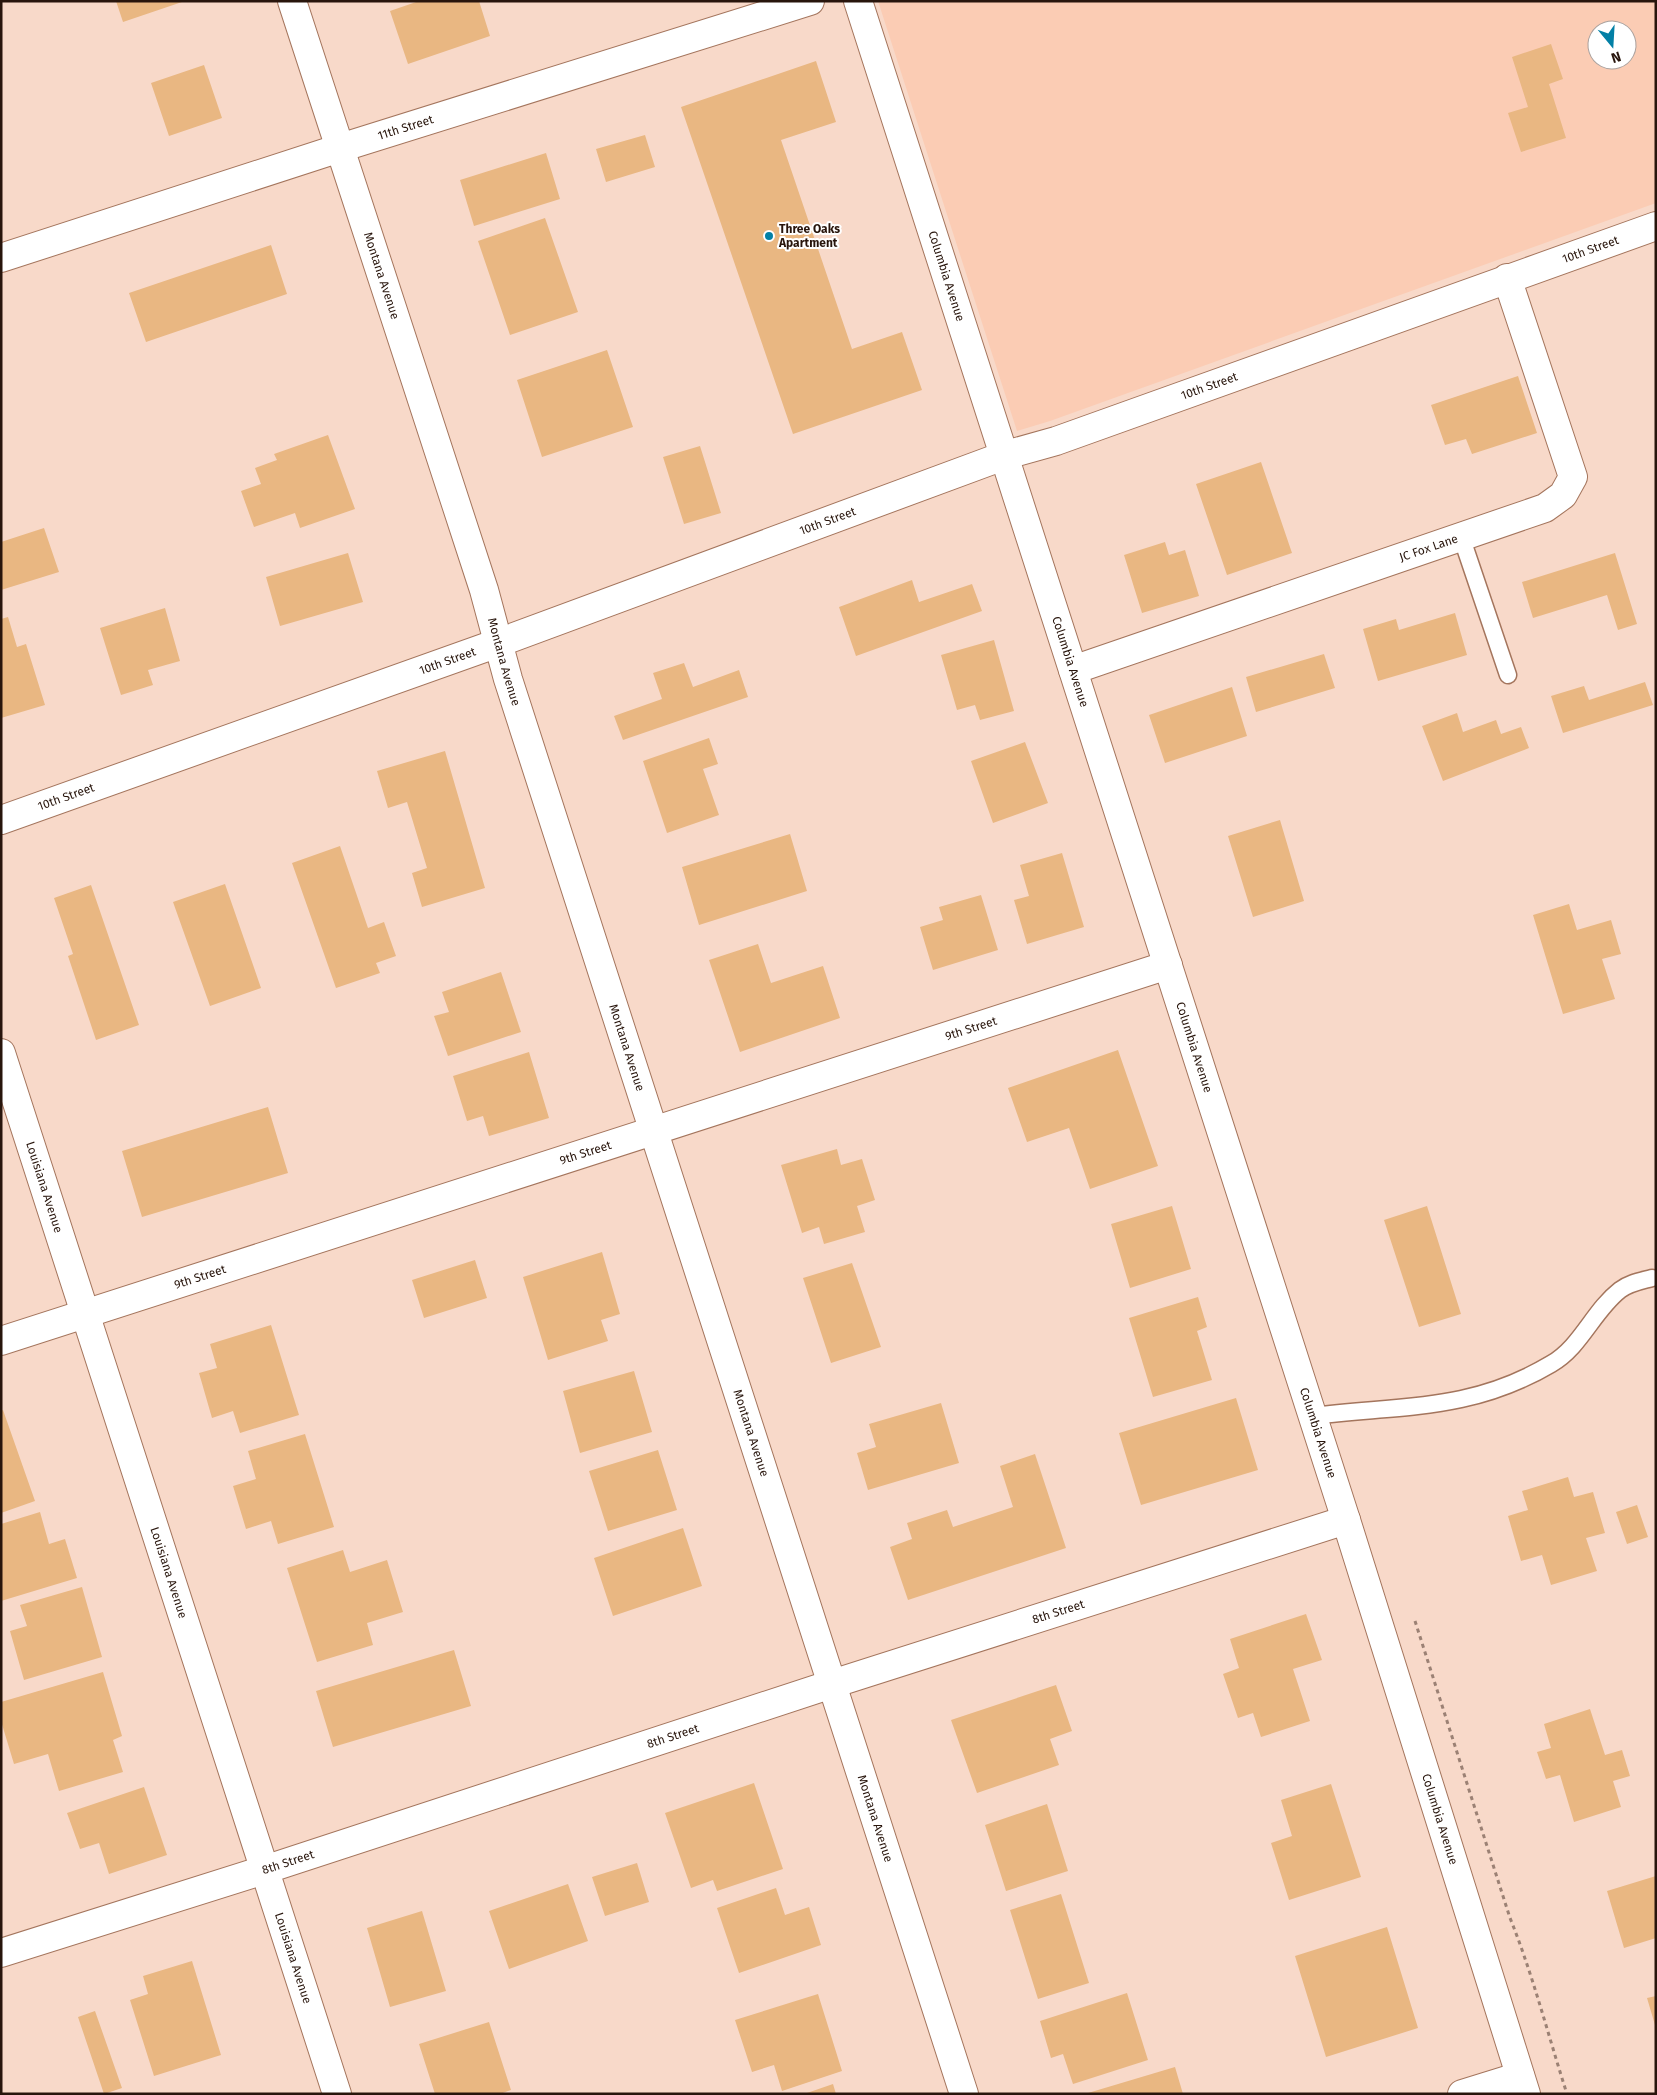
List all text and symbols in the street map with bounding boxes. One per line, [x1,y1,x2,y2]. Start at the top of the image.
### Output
north arrow [1587,20,1637,70]
text: N [1609,47,1623,66]
street label: 11th Street [376,112,436,143]
place label: Three Oaks Apartment [778,222,840,250]
street label: Columbia Avenue [925,229,968,323]
street label: Montana Avenue [361,230,402,321]
marker: Three Oaks Apartment [763,230,775,242]
street label: 10th Street [1560,233,1621,266]
street label: 10th Street [1179,369,1240,403]
street label: 10th Street [797,504,858,538]
street label: JC Fox Lane [1398,531,1460,564]
street label: Columbia Avenue [1049,615,1091,709]
street label: Montana Avenue [485,616,523,708]
street label: 10th Street [417,644,478,677]
street label: 10th Street [36,780,97,813]
street label: Columbia Avenue [1173,1000,1215,1094]
street label: Montana Avenue [606,1002,647,1093]
street label: 9th Street [943,1013,999,1043]
street label: 9th Street [558,1138,614,1168]
street label: Louisiana Avenue [23,1140,66,1235]
street label: 9th Street [172,1262,228,1292]
street label: Columbia Avenue [1297,1386,1339,1480]
street label: Montana Avenue [730,1388,772,1478]
street label: Louisiana Avenue [147,1525,190,1620]
street label: 8th Street [1031,1597,1087,1627]
street label: 8th Street [645,1721,701,1751]
street label: Columbia Avenue [1419,1772,1461,1866]
street label: Montana Avenue [855,1773,896,1864]
street label: 8th Street [260,1847,316,1877]
street label: Louisiana Avenue [272,1911,314,2005]

